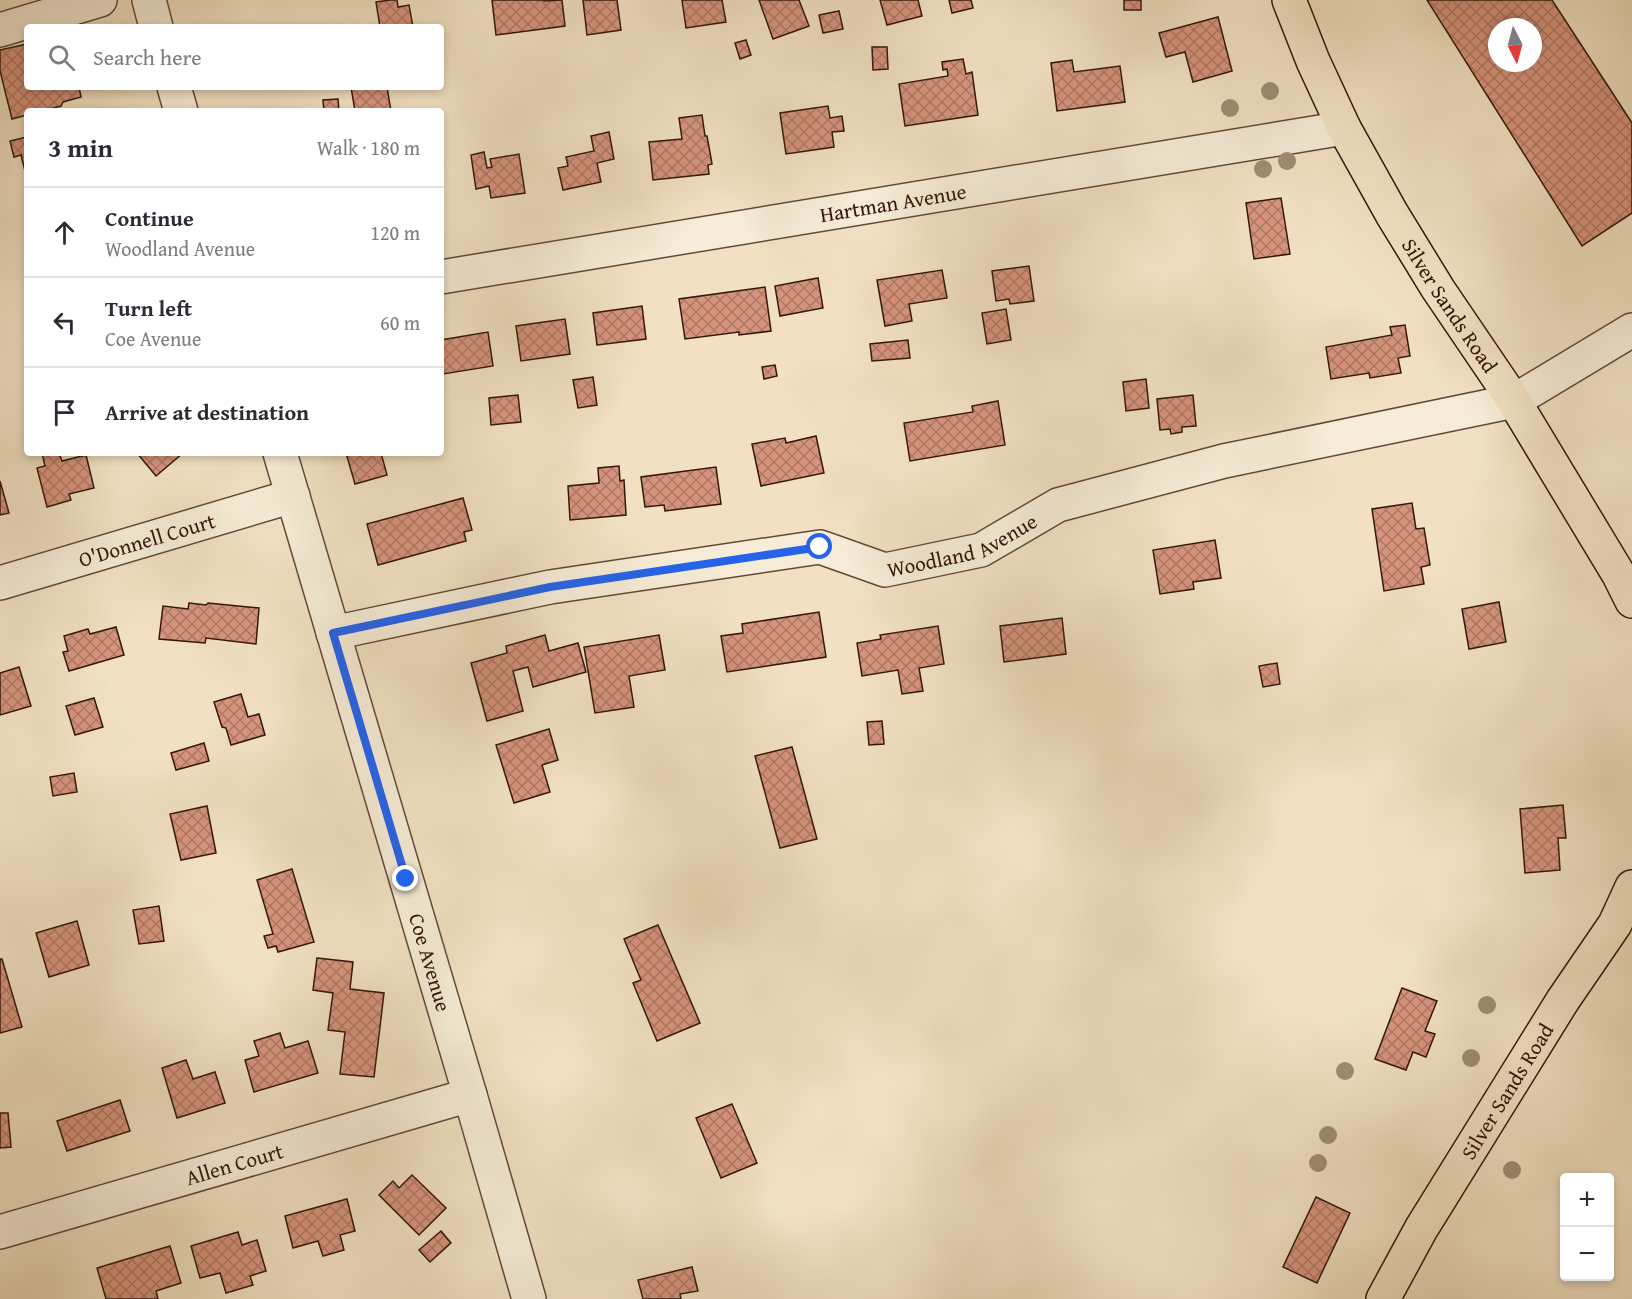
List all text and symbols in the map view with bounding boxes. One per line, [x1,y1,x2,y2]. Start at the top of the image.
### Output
north arrow [1488,18,1542,72]
search box [24,24,444,90]
icon: search [45,41,78,74]
text: Search here [93,41,202,73]
text: 3 min [48,128,113,167]
text: Walk · 180 m [317,133,420,162]
street label: Hartman Avenue [817,175,969,230]
text: Continue [105,202,194,234]
icon: ahead [48,216,81,249]
text: 120 m [370,218,420,247]
street label: Silver Sands Road [1395,232,1506,379]
text: Woodland Avenue [105,234,255,263]
text: Turn left [105,292,192,324]
icon: left [48,306,81,339]
text: 60 m [380,308,420,337]
text: Coe Avenue [105,324,201,353]
icon: arrive [48,396,81,429]
text: Arrive at destination [105,396,309,428]
street label: O'Donnell Court [75,504,219,574]
street label: Woodland Avenue [884,505,1043,585]
route start [806,533,832,559]
route end [392,865,418,891]
street label: Coe Avenue [401,909,460,1015]
street label: Silver Sands Road [1452,1016,1561,1165]
street label: Allen Court [182,1135,287,1193]
map controls [1560,1173,1614,1281]
button: + [1560,1173,1614,1227]
button: − [1560,1227,1614,1281]

